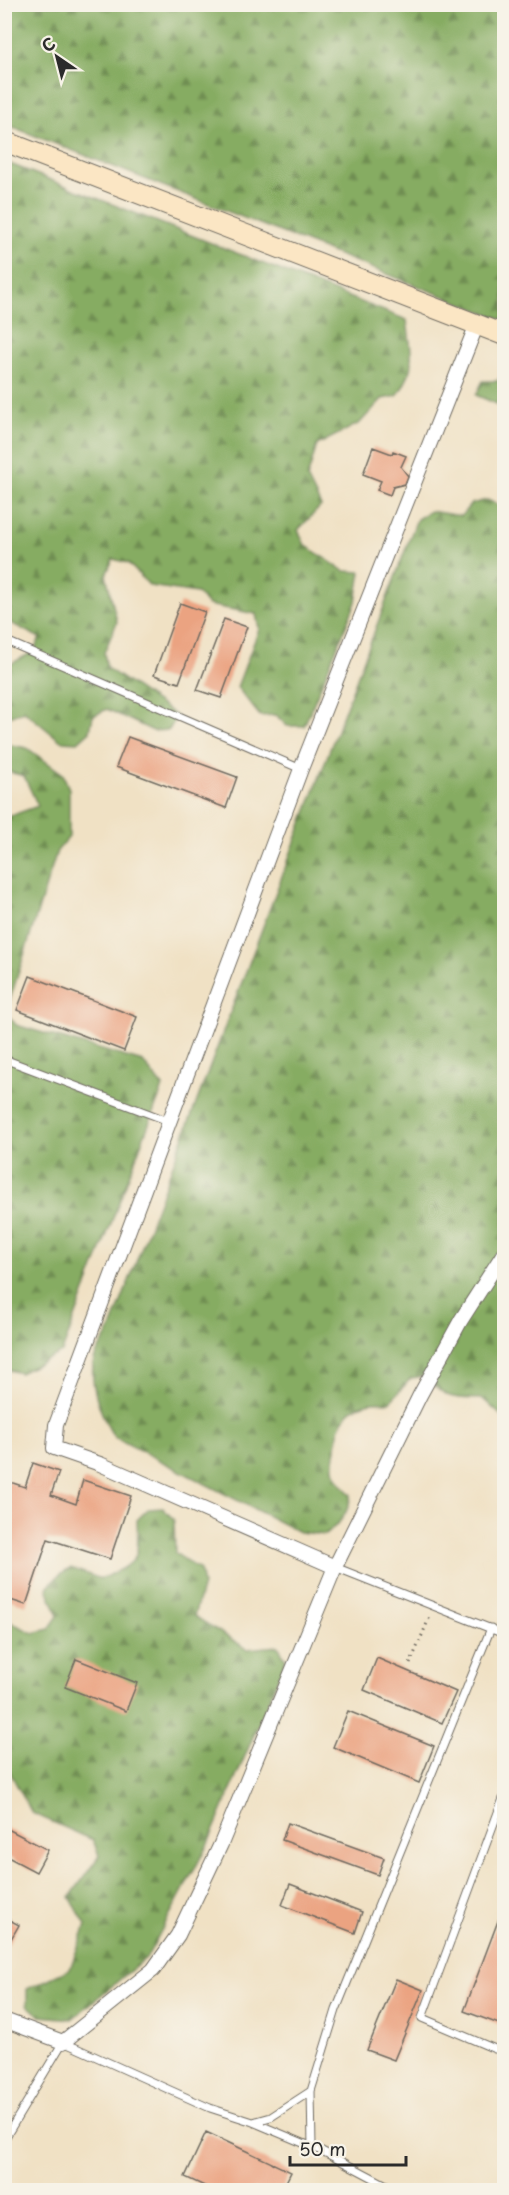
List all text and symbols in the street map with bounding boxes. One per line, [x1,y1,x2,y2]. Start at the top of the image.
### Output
north arrow [27,27,87,87]
text: С [36,31,60,57]
scale bar [290,2129,406,2167]
text: 50 m [299,2135,346,2162]

